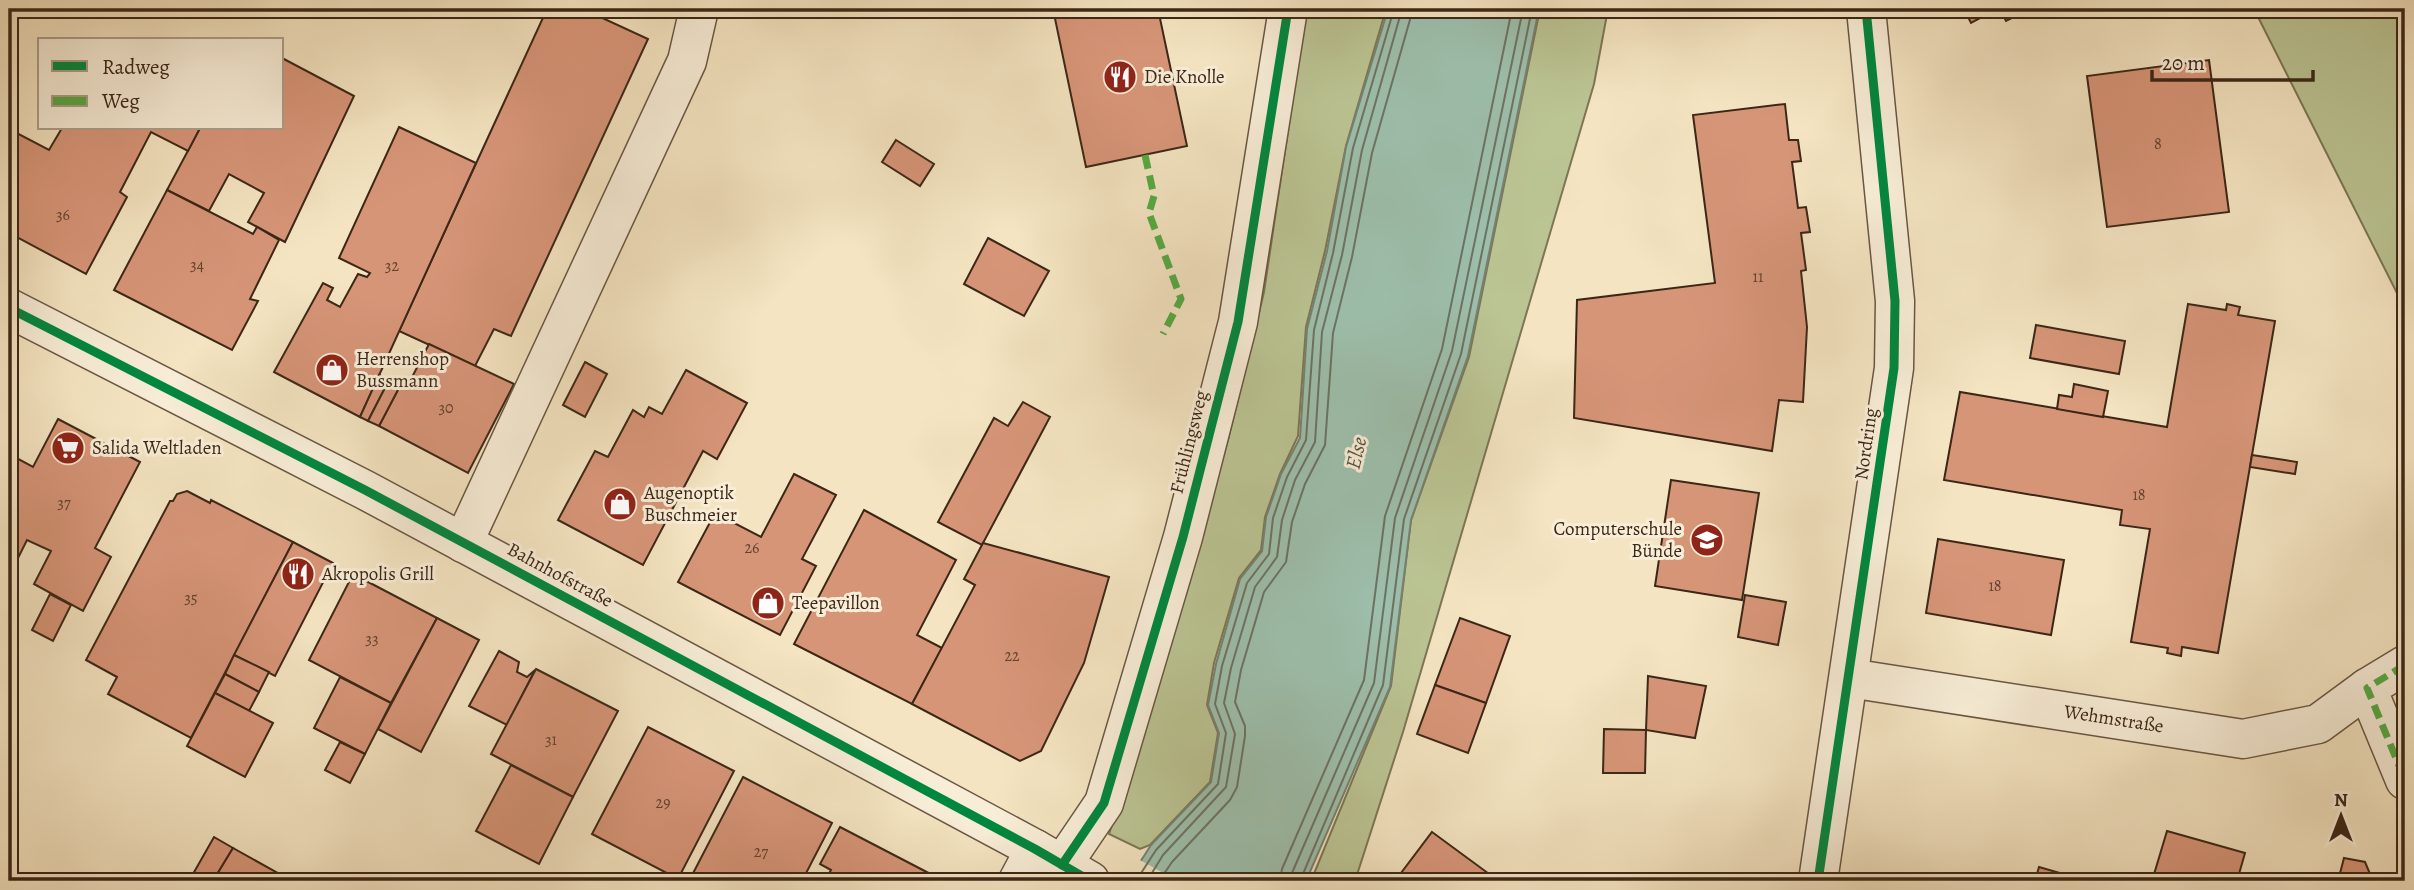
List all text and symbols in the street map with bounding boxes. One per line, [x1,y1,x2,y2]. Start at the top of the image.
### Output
legend [38,38,284,130]
scale bar [2152,38,2312,82]
text: 20 m [2162,49,2205,77]
text: Radweg [102,53,170,81]
restaurant icon: Die Knolle [1101,58,1139,96]
place label: Die Knolle [1144,64,1225,90]
text: Weg [101,87,140,115]
house number: 8 [2154,133,2162,155]
house number: 36 [56,204,70,226]
house number: 34 [190,254,204,276]
house number: 32 [385,255,400,277]
house number: 11 [1753,266,1764,288]
place label: Herrenshop Bussmann [356,346,449,394]
shop icon: Herrenshop Bussmann [313,351,351,389]
street label: Frühlingsweg [1164,387,1214,496]
house number: 30 [438,397,454,419]
street label: Nordring [1848,406,1884,482]
supermarket icon: Salida Weltladen [49,429,87,467]
water label: Else [1339,434,1374,472]
place label: Salida Weltladen [92,435,222,461]
place label: Augenoptik Buschmeier [643,480,737,528]
house number: 18 [2132,484,2146,506]
shop icon: Augenoptik Buschmeier [601,485,639,523]
house number: 37 [57,492,71,514]
place label: Computerschule Bünde [1554,516,1682,564]
school or university icon: Computerschule Bünde [1688,521,1726,559]
street label: Bahnhofstraße [503,536,617,614]
house number: 26 [745,537,760,559]
restaurant icon: Akropolis Grill [279,555,317,593]
place label: Akropolis Grill [321,561,434,587]
house number: 18 [1988,575,2002,597]
shop icon: Teepavillon [749,584,787,622]
house number: 35 [184,587,198,609]
place label: Teepavillon [792,590,880,616]
house number: 33 [365,628,379,650]
house number: 22 [1004,645,1020,667]
street label: Wehmstraße [2061,698,2165,740]
house number: 31 [545,729,558,751]
north arrow [2306,782,2376,852]
text: N [2334,787,2348,813]
house number: 29 [656,792,670,814]
house number: 27 [754,841,768,863]

